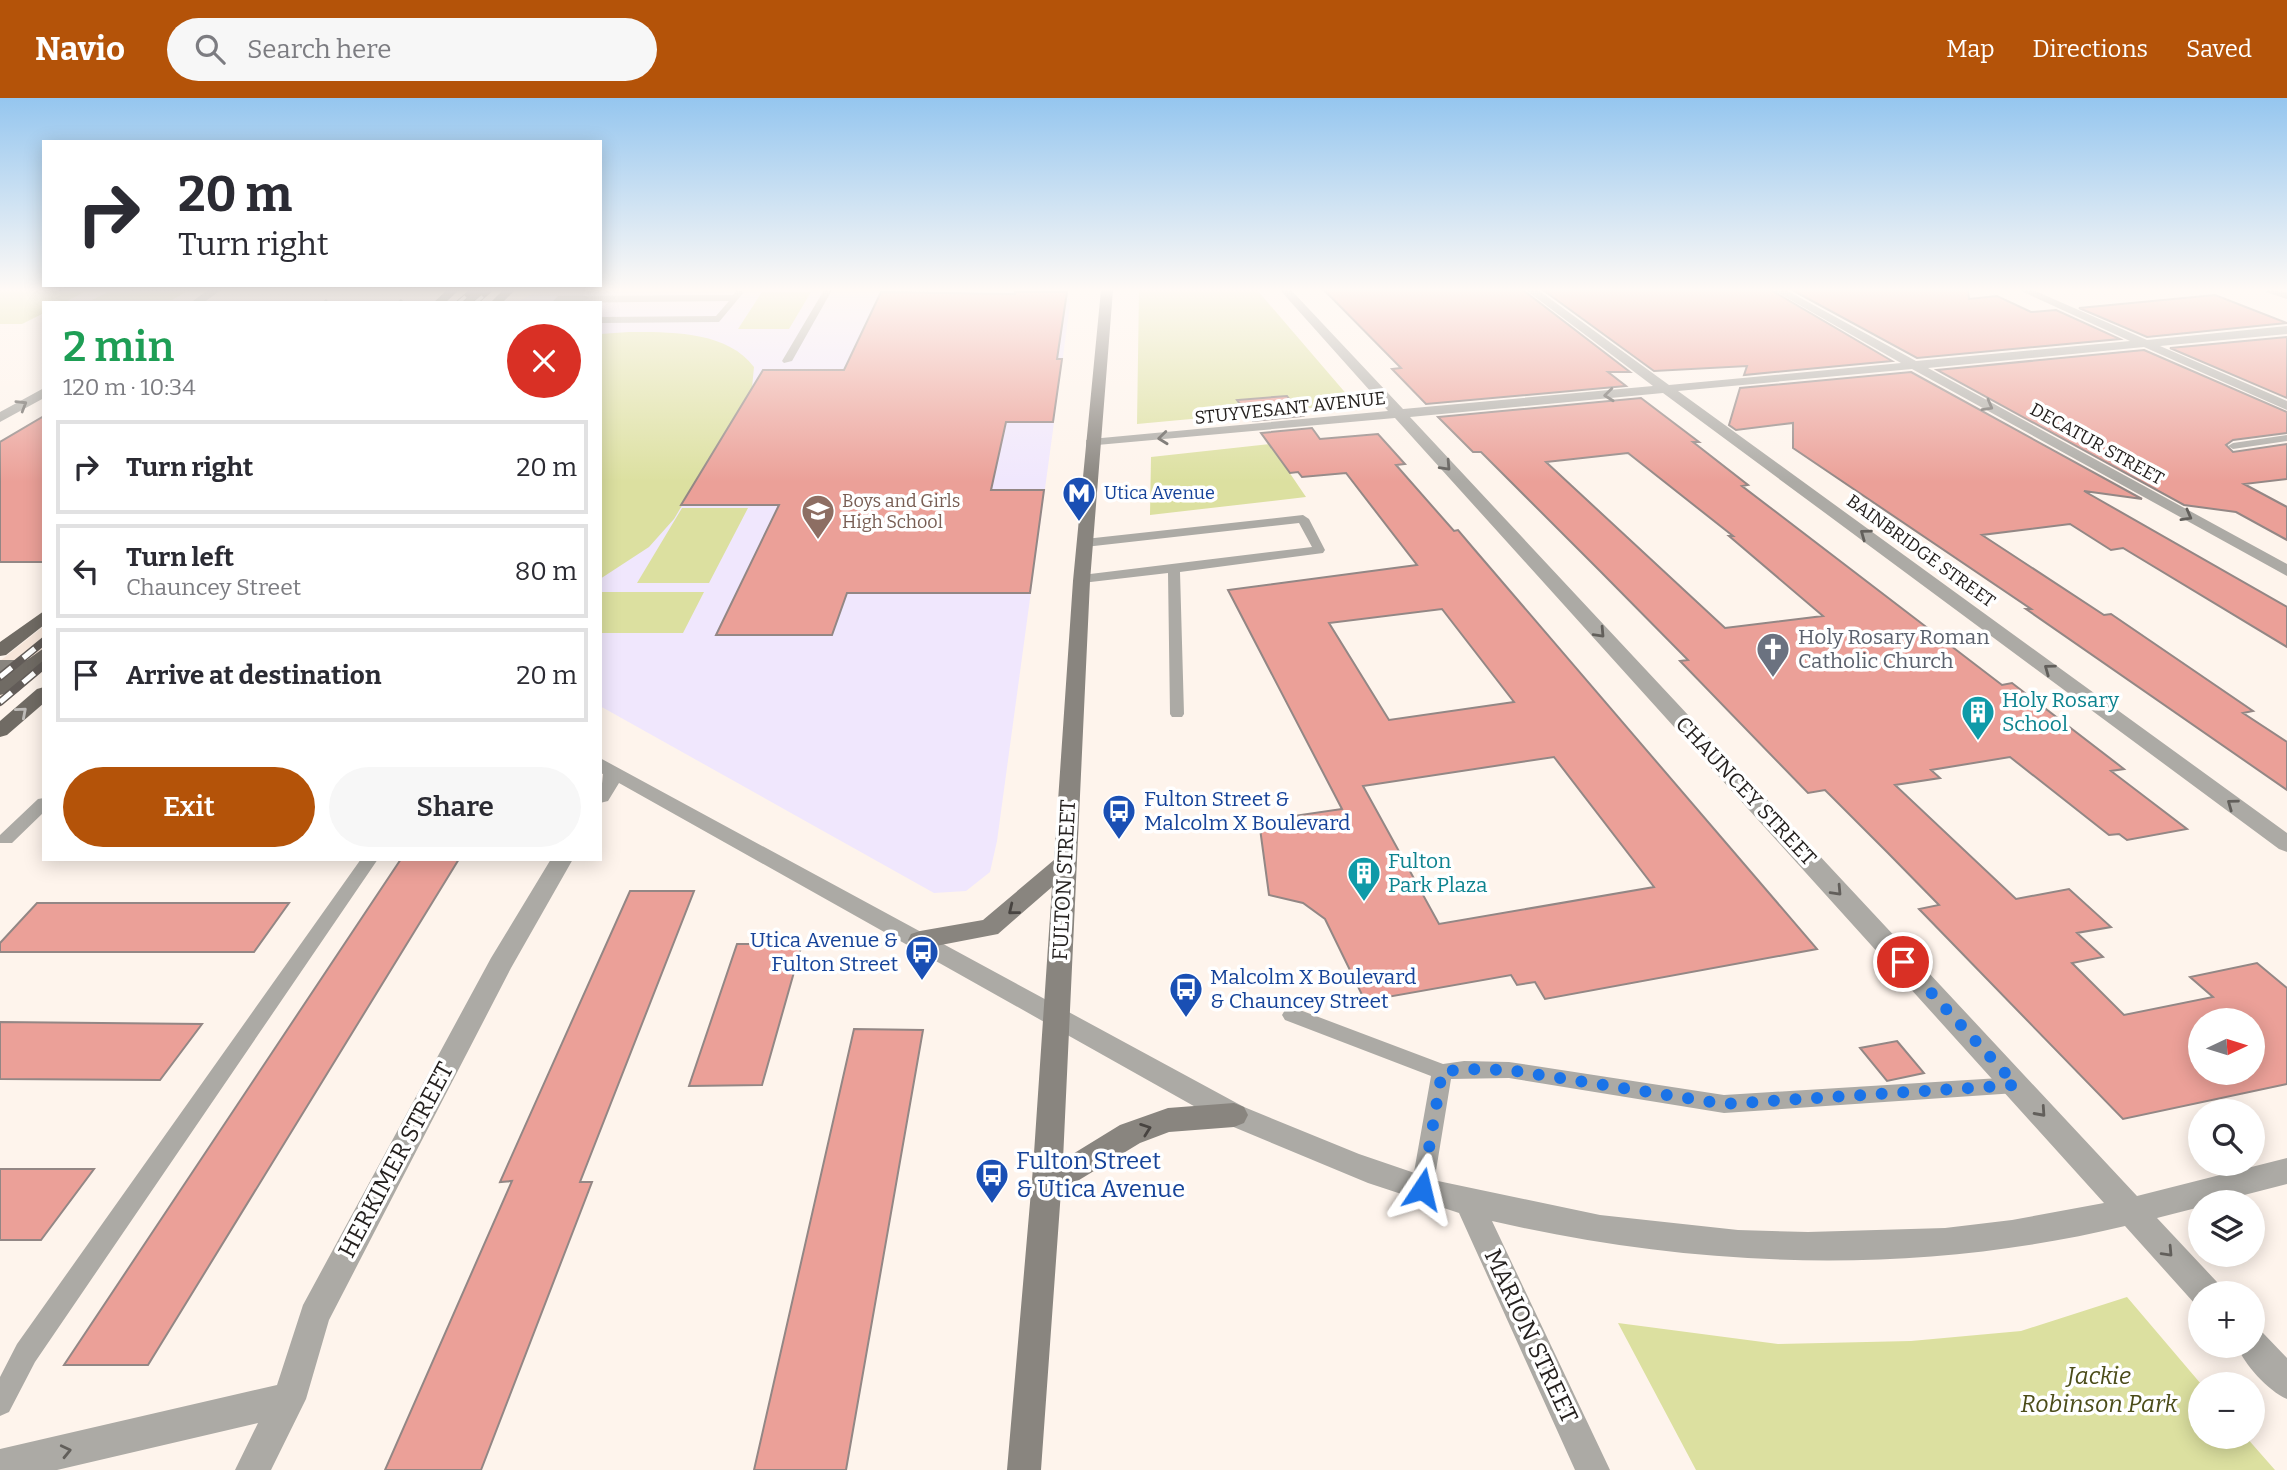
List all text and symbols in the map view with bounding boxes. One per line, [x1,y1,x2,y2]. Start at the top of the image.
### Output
search box [167,18,657,81]
text: Navio [35,29,125,69]
icon: search [191,30,229,68]
text: Search here [247,34,391,65]
text: Map [1946,35,1995,63]
text: Directions [2033,35,2148,63]
text: Saved [2186,35,2252,63]
text: 20 m [178,165,292,224]
icon: right [63,168,154,259]
text: Turn right [178,225,329,263]
text: 2 min [63,322,174,372]
button: close [507,324,581,398]
text: 120 m · 10:34 [63,373,196,401]
street label: STUYVESANT AVENUE [1193,387,1387,429]
one-way arrow [1604,387,1615,402]
one-way arrow [1980,398,1993,411]
street label: DECATUR STREET [2026,398,2168,490]
one-way arrow [14,401,27,414]
one-way arrow [1158,430,1169,445]
icon: right [67,448,105,486]
text: Turn right [126,452,253,483]
text: 20 m [516,452,577,483]
one-way arrow [1438,458,1451,471]
metro station icon: Utica Avenue [1060,474,1098,523]
place label: Utica Avenue [1104,482,1215,504]
place label: Boys and Girls High School [842,490,960,533]
street label: BAINBRIDGE STREET [1842,490,2000,613]
school or university icon: Boys and Girls High School [799,492,837,541]
one-way arrow [2179,508,2192,521]
one-way arrow [1860,530,1873,543]
text: Turn left [126,542,234,573]
icon: left [67,552,105,590]
text: 80 m [515,556,577,587]
text: Chauncey Street [126,573,301,601]
place label: Holy Rosary Roman Catholic Church [1798,624,1990,674]
one-way arrow [1592,625,1605,638]
church icon: Holy Rosary Roman Catholic Church [1754,630,1792,679]
icon: arrive [67,656,105,694]
text: Arrive at destination [126,660,381,691]
text: 20 m [516,660,577,691]
one-way arrow [2044,665,2056,677]
place label: Holy Rosary School [2002,687,2120,737]
building icon: Holy Rosary School [1959,693,1997,742]
one-way arrow [14,708,27,720]
street label: CHAUNCEY STREET [1670,711,1822,871]
button: Exit [63,767,315,847]
button: Share [329,767,581,847]
place label: Fulton Street & Malcolm X Boulevard [1144,786,1350,836]
bus stop icon: Fulton Street & Malcolm X Boulevard [1100,792,1138,841]
street label: FULTON STREET [1047,799,1081,961]
one-way arrow [2227,799,2240,812]
place label: Fulton Park Plaza [1388,848,1488,898]
building icon: Fulton Park Plaza [1345,854,1383,903]
one-way arrow [1829,883,1842,896]
one-way arrow [1009,902,1022,914]
place label: Utica Avenue & Fulton Street [750,927,898,977]
pin [1873,932,1933,992]
bus stop icon: Utica Avenue & Fulton Street [903,933,941,982]
icon: arrive [1884,943,1922,981]
place label: Malcolm X Boulevard & Chauncey Street [1210,964,1416,1014]
bus stop icon: Malcolm X Boulevard & Chauncey Street [1167,970,1205,1019]
north arrow [2188,1008,2264,1085]
map controls [2188,1008,2265,1449]
street label: HERKIMER STREET [333,1058,459,1262]
button: search [2188,1099,2265,1176]
one-way arrow [2033,1104,2045,1117]
one-way arrow [1139,1123,1151,1137]
place label: Fulton Street & Utica Avenue [1016,1147,1185,1203]
position arrow [1385,1152,1459,1226]
bus stop icon: Fulton Street & Utica Avenue [973,1156,1011,1205]
button: layers [2188,1190,2265,1267]
one-way arrow [2160,1244,2172,1257]
street label: MARION STREET [1478,1245,1584,1427]
button: + [2188,1281,2265,1358]
park label: Jackie Robinson Park [2020,1362,2179,1418]
button: − [2188,1372,2265,1449]
one-way arrow [60,1445,72,1459]

